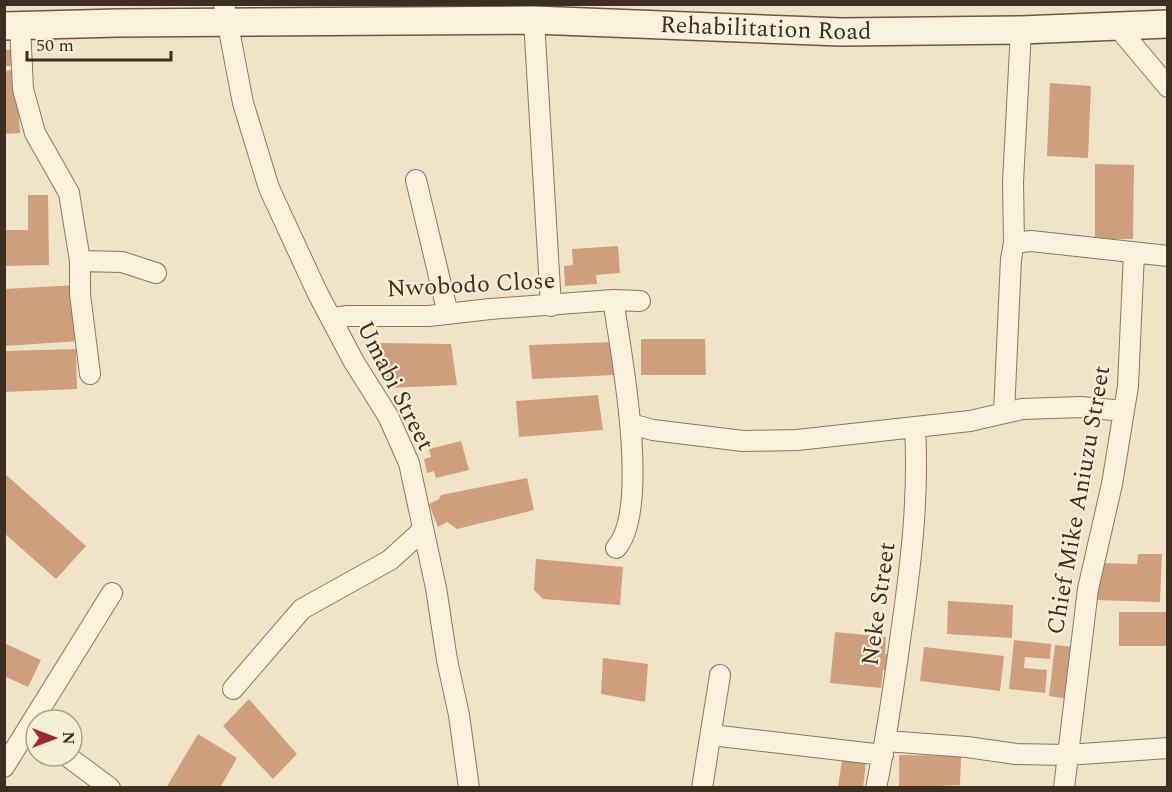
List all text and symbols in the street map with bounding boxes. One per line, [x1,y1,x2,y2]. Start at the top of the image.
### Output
street label: Rehabilitation Road [659,7,872,50]
scale bar [27,24,171,62]
text: 50 m [36,32,74,59]
street label: Nwobodo Close [386,263,556,307]
street label: Umabi Street [347,315,443,457]
street label: Chief Mike Aniuzu Street [1038,363,1120,637]
street label: Neke Street [853,540,905,668]
north arrow [24,708,84,768]
text: N [56,731,80,745]

